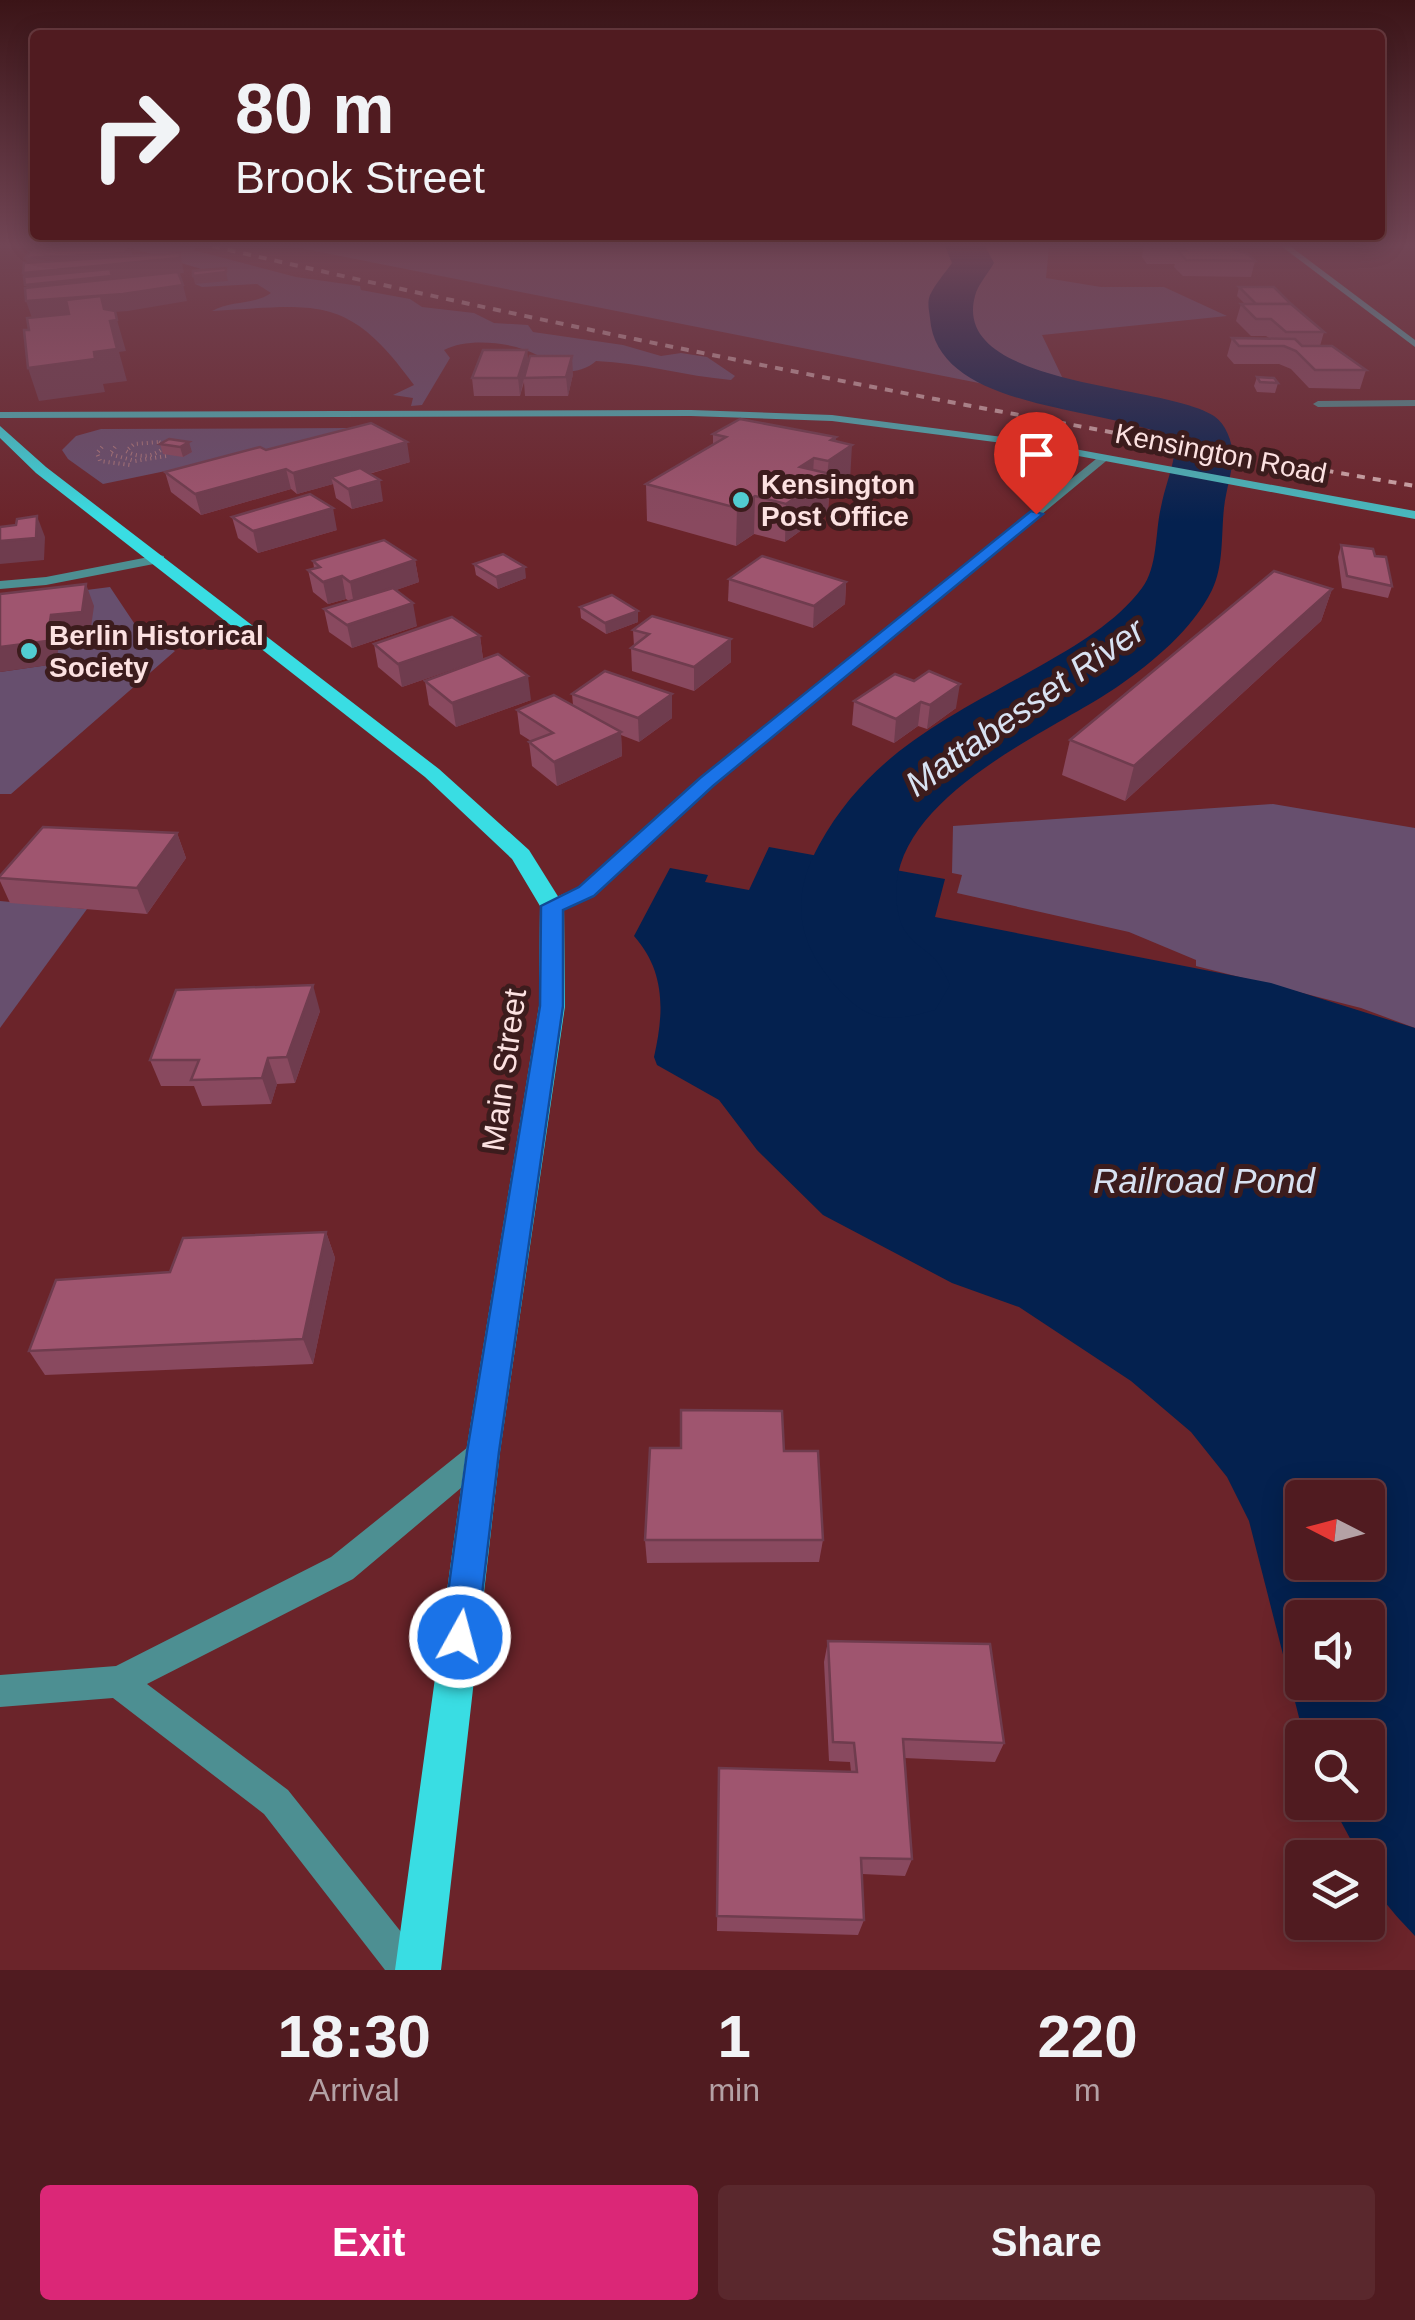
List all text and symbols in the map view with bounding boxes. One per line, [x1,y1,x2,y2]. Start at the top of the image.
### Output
icon: right [70,70,200,200]
text: 80 m [235,70,395,148]
text: Brook Street [235,152,485,203]
pin [994,412,1079,515]
street label: Kensington Road [1113,418,1329,489]
icon: arrive [1009,427,1064,482]
place label: Kensington Post Office [761,469,915,532]
marker: Kensington Post Office [730,489,752,511]
water label: Mattabesset River [898,609,1153,803]
place label: Berlin Historical Society [49,620,264,683]
marker: Berlin Historical Society [18,640,40,662]
street label: Main Street [475,986,533,1154]
water label: Railroad Pond [1093,1161,1316,1200]
north arrow [1285,1480,1385,1580]
map controls [1285,1480,1385,1940]
position arrow [408,1585,512,1689]
button: sound [1285,1600,1385,1700]
button: search [1285,1720,1385,1820]
button: layers [1285,1840,1385,1940]
text: 18:30 [277,2003,431,2070]
text: 1 [717,2003,751,2070]
text: 220 [1037,2003,1138,2070]
text: Arrival [309,2072,400,2108]
text: min [708,2072,760,2108]
text: m [1074,2072,1101,2108]
button: Exit [40,2185,698,2300]
button: Share [718,2185,1375,2300]

